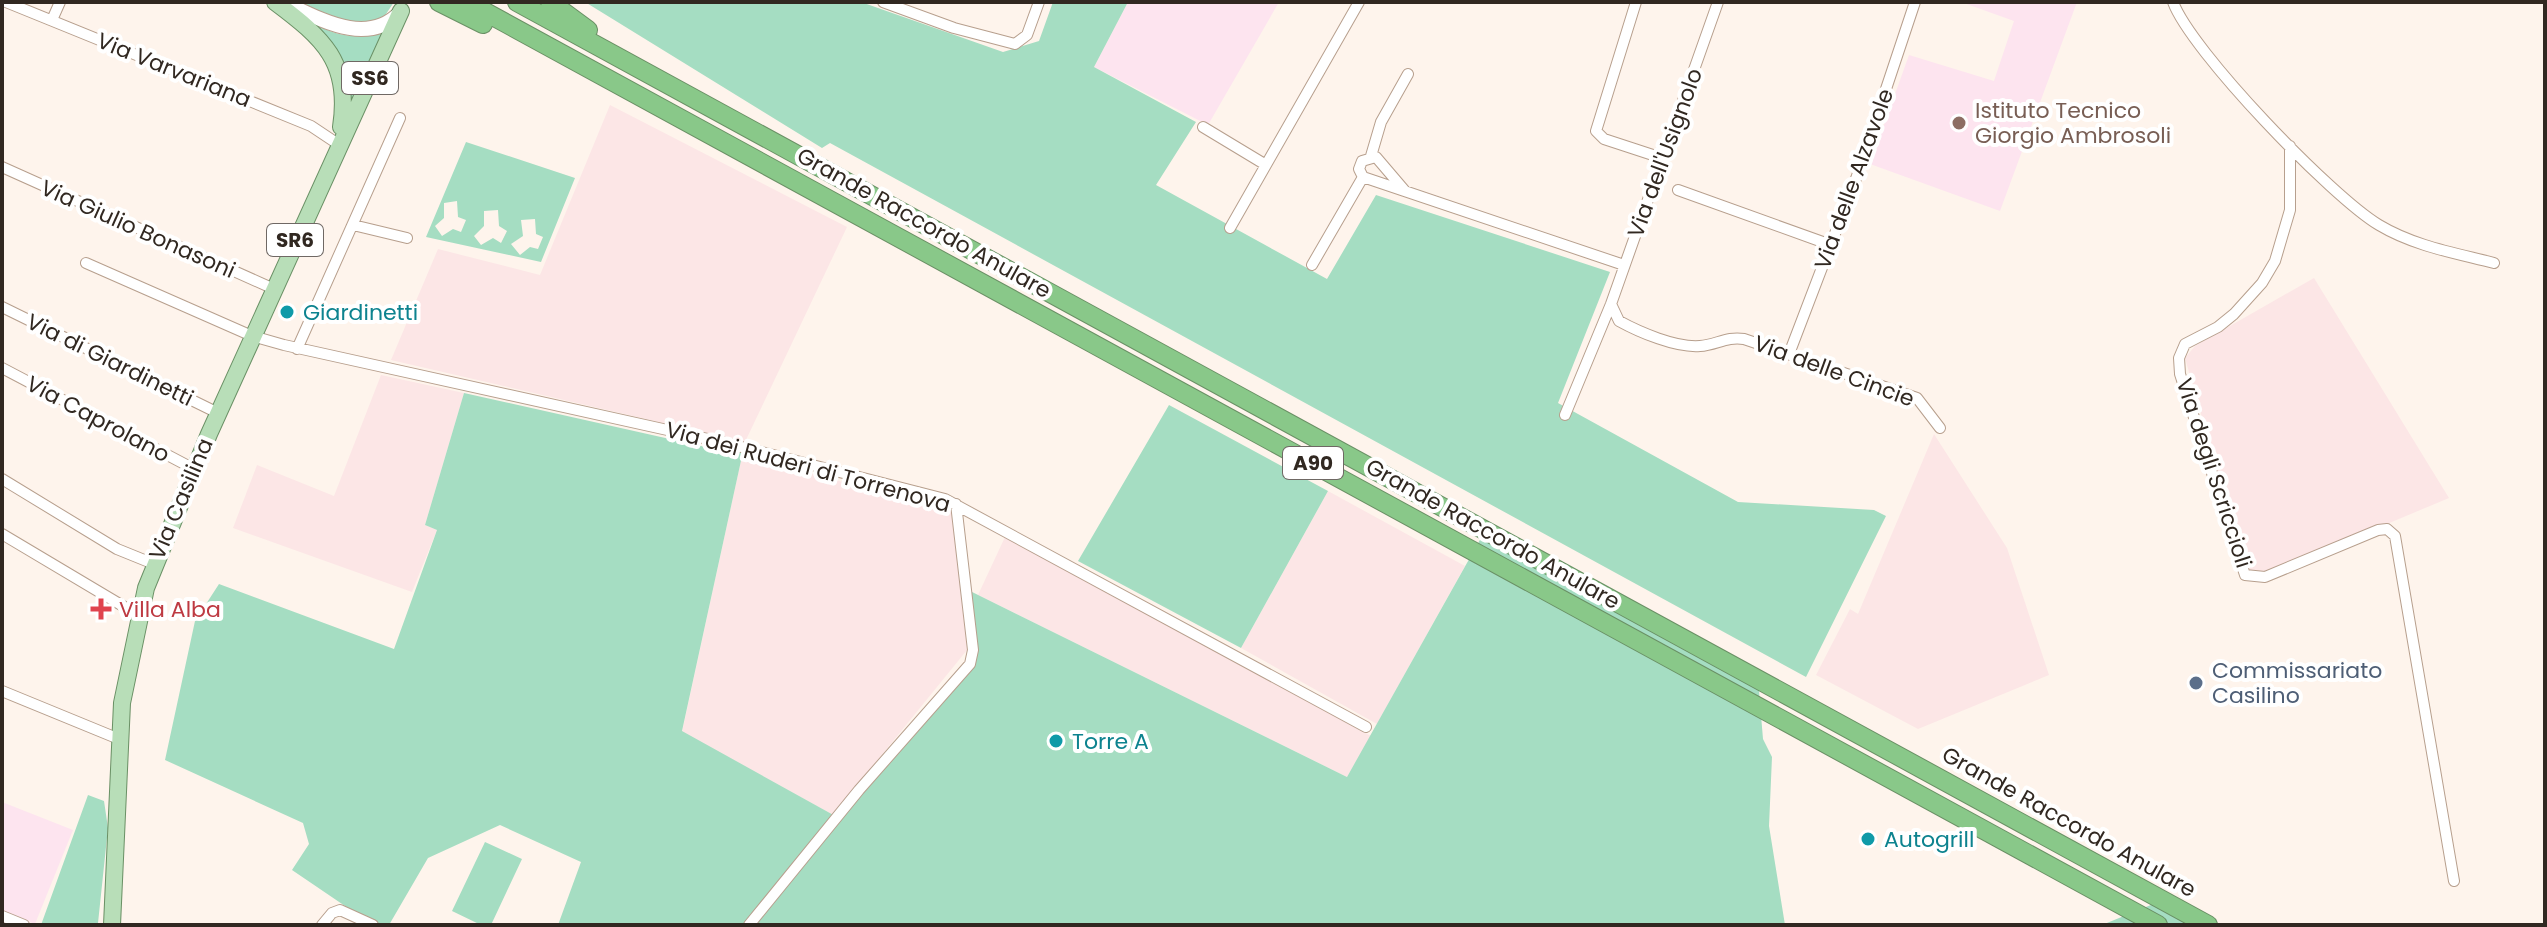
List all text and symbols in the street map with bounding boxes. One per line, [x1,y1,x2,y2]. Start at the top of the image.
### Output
street label: Via Varvariana [92,25,256,115]
road number: SS6 [342,62,398,94]
street label: Via dell'Usignolo [1620,64,1710,242]
street label: Via delle Alzavole [1807,84,1901,274]
place label: Istituto Tecnico Giorgio Ambrosoli [1975,95,2171,151]
marker: Istituto Tecnico Giorgio Ambrosoli [1950,114,1968,132]
street label: Grande Raccordo Anulare [791,140,1057,306]
street label: Via Giulio Bonasoni [36,172,240,286]
road number: SR6 [267,224,323,256]
place label: Giardinetti [303,297,418,328]
marker: Giardinetti [278,303,296,321]
street label: Via di Giardinetti [21,306,199,414]
street label: Via delle Cincie [1749,328,1919,414]
street label: Via Caprolano [21,368,175,470]
street label: Via degli Scriccioli [2169,374,2259,572]
street label: Via dei Ruderi di Torrenova [662,414,954,520]
street label: Via Casilina [141,433,221,565]
road number: A90 [1283,447,1343,479]
street label: Grande Raccordo Anulare [1360,451,1626,617]
place label: Villa Alba [119,594,221,625]
marker: Villa Alba [90,598,112,620]
place label: Commissariato Casilino [2212,655,2382,711]
marker: Commissariato Casilino [2187,674,2205,692]
place label: Torre A [1072,726,1149,757]
marker: Torre A [1047,732,1065,750]
street label: Grande Raccordo Anulare [1936,739,2202,905]
place label: Autogrill [1884,824,1974,855]
marker: Autogrill [1859,830,1877,848]

